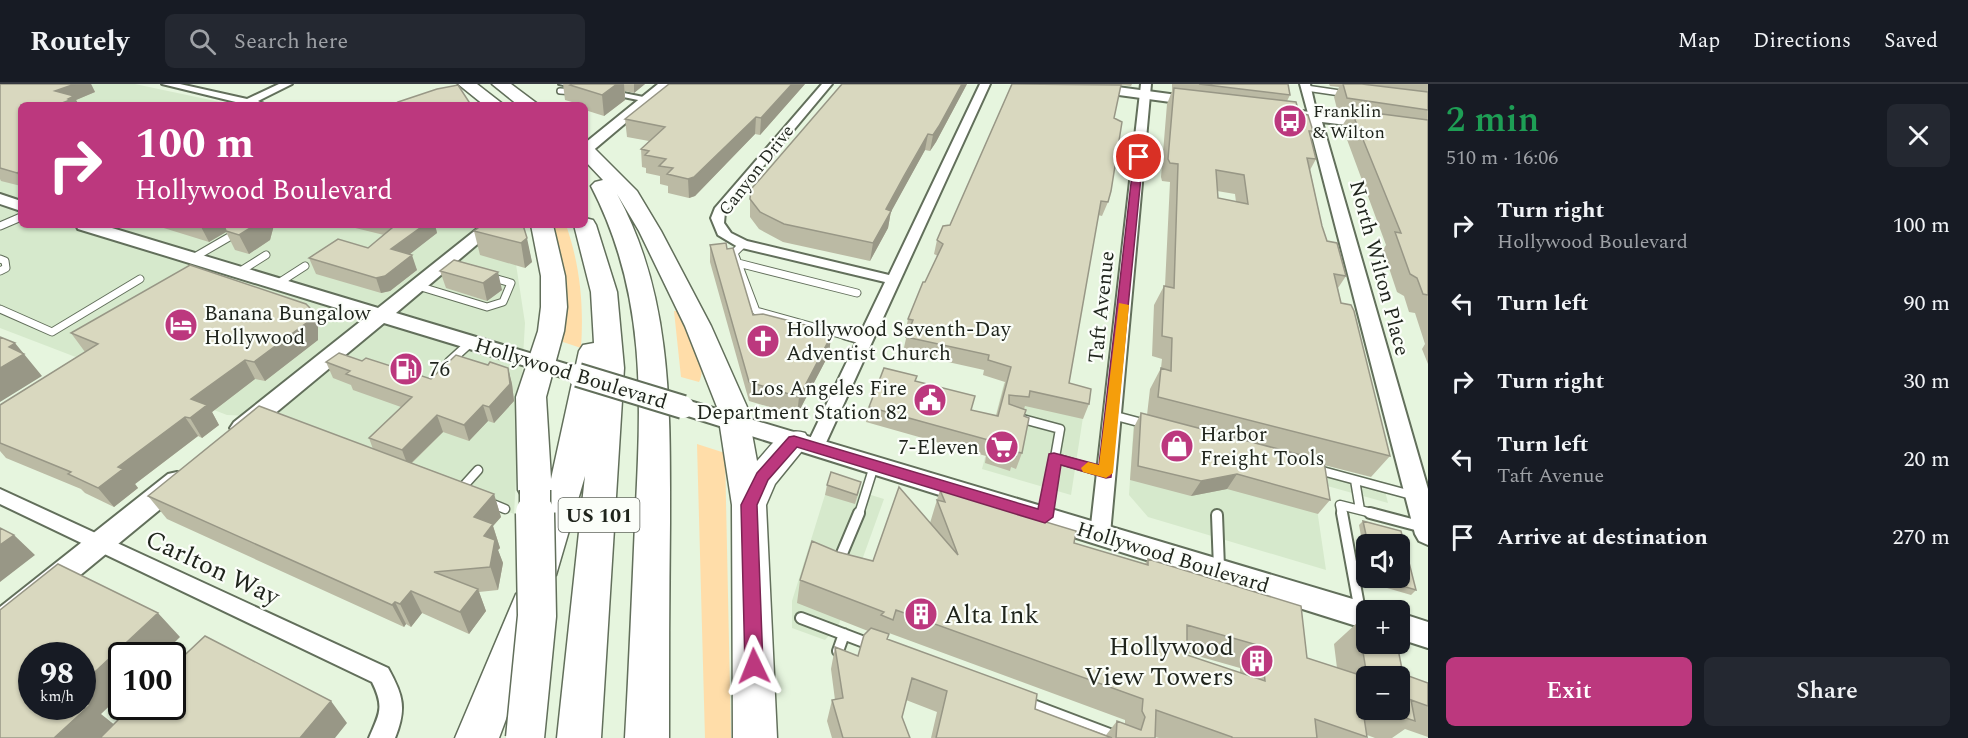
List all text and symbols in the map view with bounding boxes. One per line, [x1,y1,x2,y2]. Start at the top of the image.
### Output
search box [165,14,585,68]
text: Routely [30,20,129,63]
icon: search [186,25,219,58]
text: Search here [234,25,348,58]
text: Map [1678,25,1720,57]
text: Directions [1753,25,1851,57]
text: Saved [1884,25,1938,57]
text: 2 min [1446,93,1539,148]
place label: Franklin & Wilton [1313,98,1385,146]
bus stop icon: Franklin & Wilton [1272,103,1308,139]
button: close [1887,104,1950,167]
text: 100 m [135,113,254,176]
street label: Canyon Drive [712,119,801,222]
icon: right [36,126,114,204]
pin [1113,131,1164,182]
icon: arrive [1122,140,1155,173]
text: 510 m · 16:06 [1446,143,1558,173]
text: Hollywood Boulevard [135,170,393,212]
street label: North Wilton Place [1340,177,1418,360]
text: Turn right [1497,194,1604,227]
icon: right [1446,209,1479,242]
text: 100 m [1893,209,1950,242]
text: Hollywood Boulevard [1497,227,1688,257]
street label: Taft Avenue [1080,249,1124,365]
icon: left [1446,287,1479,320]
text: Turn left [1497,287,1589,320]
text: 90 m [1904,287,1950,320]
place label: Banana Bungalow Hollywood [204,298,372,354]
hotel icon: Banana Bungalow Hollywood [163,307,199,343]
place label: Hollywood Seventh-Day Adventist Church [786,314,1012,370]
church icon: Hollywood Seventh-Day Adventist Church [745,323,781,359]
street label: Hollywood Boulevard [470,329,671,419]
fuel station icon: 76 [388,351,424,387]
place label: 76 [429,354,450,386]
icon: right [1446,365,1479,398]
text: Turn right [1497,365,1604,398]
text: 30 m [1904,365,1950,398]
place label: Los Angeles Fire Department Station 82 [696,373,907,429]
public building icon: Los Angeles Fire Department Station 82 [912,382,948,418]
place label: Harbor Freight Tools [1200,419,1325,475]
shop icon: Harbor Freight Tools [1159,428,1195,464]
text: Turn left [1497,428,1589,461]
supermarket icon: 7-Eleven [984,429,1020,465]
place label: 7-Eleven [898,432,979,464]
icon: left [1446,443,1479,476]
text: 20 m [1904,443,1950,476]
text: Taft Avenue [1497,461,1604,491]
road number: US 101 [558,498,640,532]
street label: Hollywood Boulevard [1072,513,1273,603]
street label: Carlton Way [139,519,288,617]
icon: arrive [1446,521,1479,554]
text: Arrive at destination [1497,521,1708,554]
text: 270 m [1893,521,1950,554]
map controls [1356,534,1410,720]
button: sound [1356,534,1410,588]
place label: Alta Ink [944,595,1039,635]
building icon: Alta Ink [903,596,939,632]
button: + [1356,600,1410,654]
place label: Hollywood View Towers [1084,627,1234,697]
position arrow [722,634,786,698]
speed limit sign: 100 [108,642,186,720]
building icon: Hollywood View Towers [1239,643,1275,679]
text: 98 [40,651,74,697]
button: Exit [1446,657,1692,726]
button: Share [1704,657,1950,726]
button: − [1356,666,1410,720]
text: km/h [40,685,74,708]

